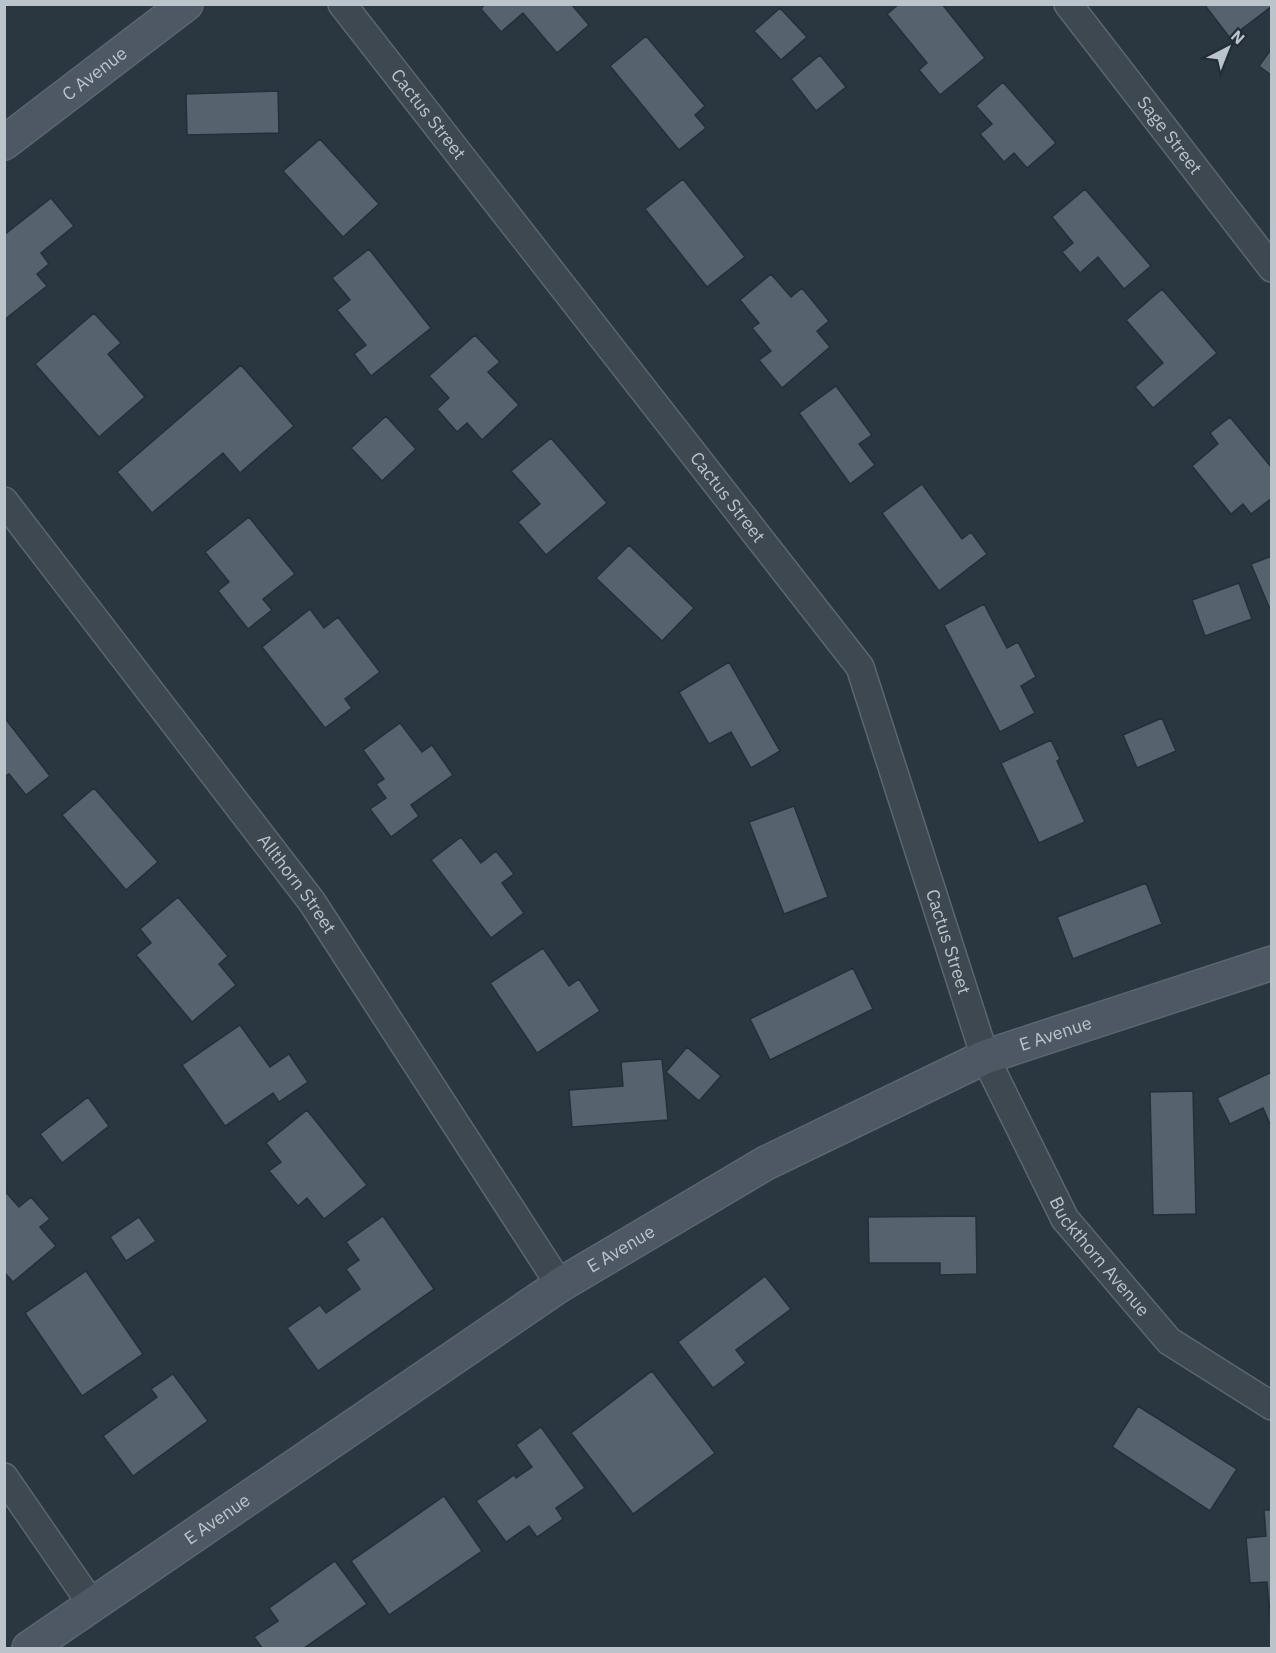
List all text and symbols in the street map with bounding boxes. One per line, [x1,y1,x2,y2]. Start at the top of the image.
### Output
north arrow [1198,18,1258,78]
text: N [1227,26,1249,48]
street label: C Avenue [57,41,131,105]
street label: Cactus Street [386,64,471,164]
street label: Sage Street [1132,91,1207,179]
street label: Cactus Street [685,447,770,547]
street label: Allthorn Street [253,829,341,938]
street label: Cactus Street [921,886,976,997]
street label: E Avenue [1016,1011,1095,1056]
street label: Buckthorn Avenue [1045,1192,1155,1321]
street label: E Avenue [583,1219,659,1277]
street label: E Avenue [180,1488,254,1550]

